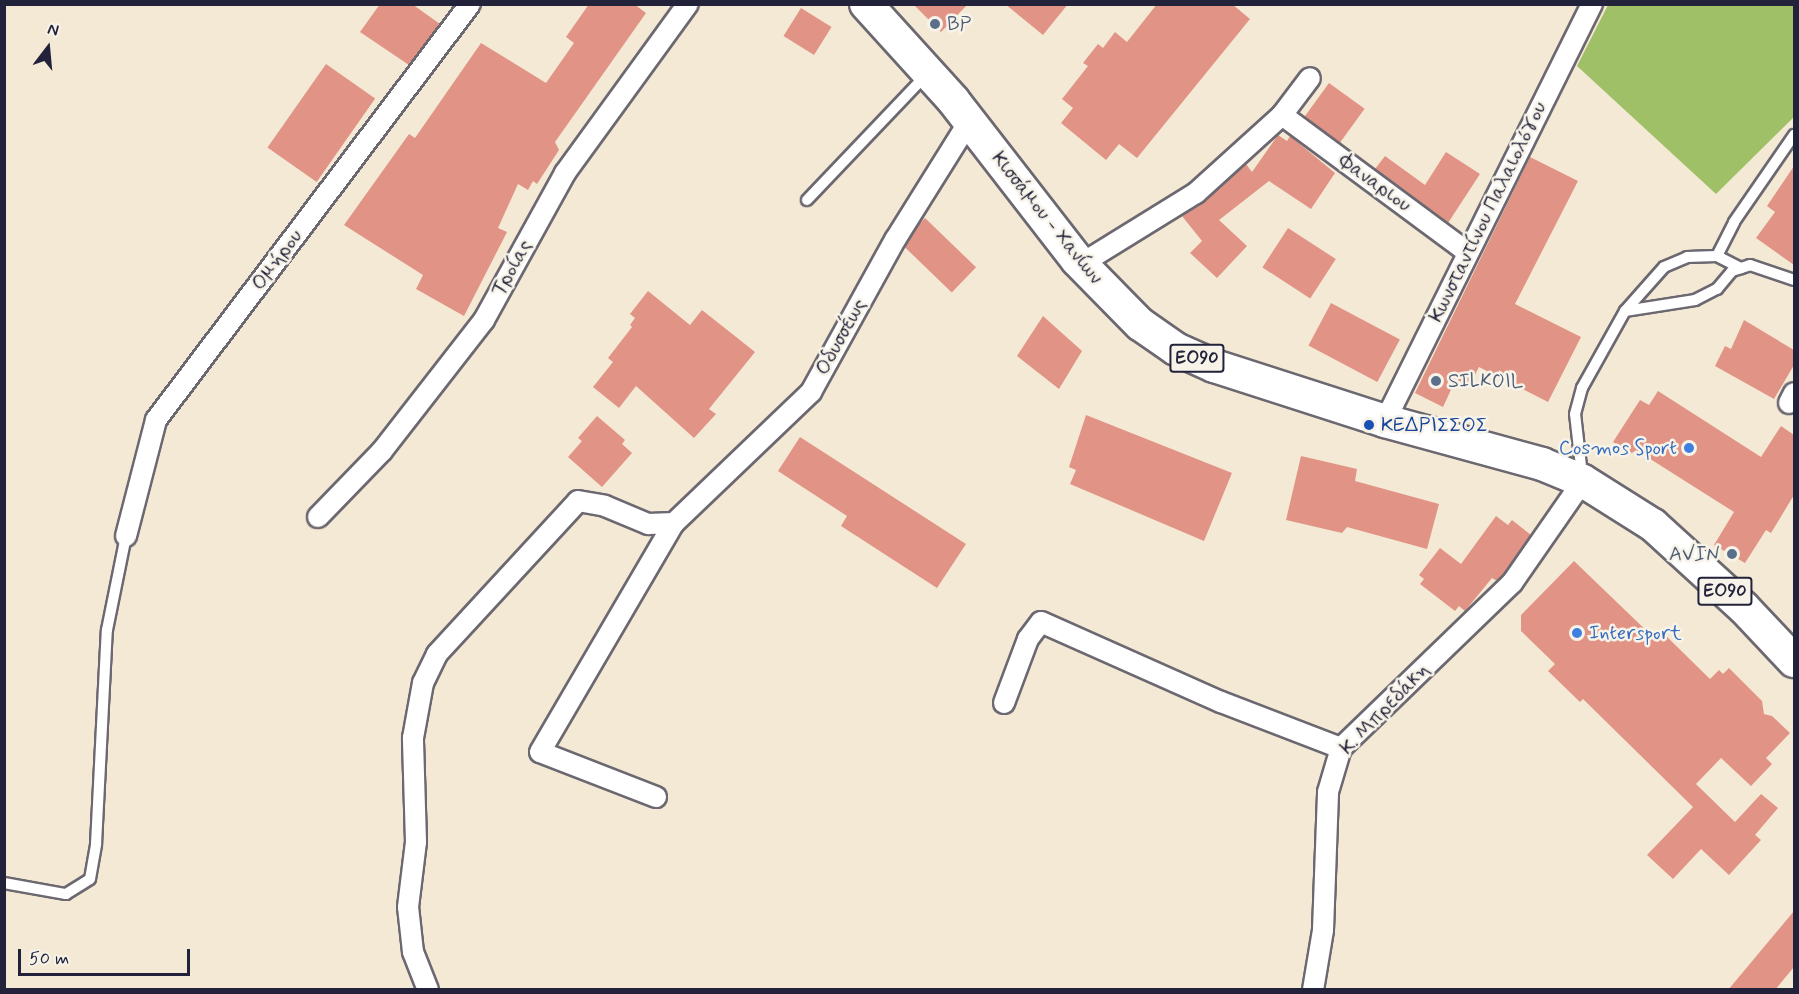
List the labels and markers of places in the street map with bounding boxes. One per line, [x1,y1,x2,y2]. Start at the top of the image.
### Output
place label: BP [947,12,971,36]
marker: BP [928,17,942,31]
place label: SILKOIL [1448,369,1523,393]
marker: SILKOIL [1429,374,1443,388]
place label: ΚΕΔΡΙΣΣΟΣ [1381,413,1488,437]
marker: ΚΕΔΡΙΣΣΟΣ [1362,418,1376,432]
place label: Cosmos Sport [1552,436,1677,460]
marker: Cosmos Sport [1682,441,1696,455]
place label: AVIN [1669,542,1720,566]
marker: AVIN [1725,547,1739,561]
place label: Intersport [1589,621,1682,645]
marker: Intersport [1570,626,1584,640]

